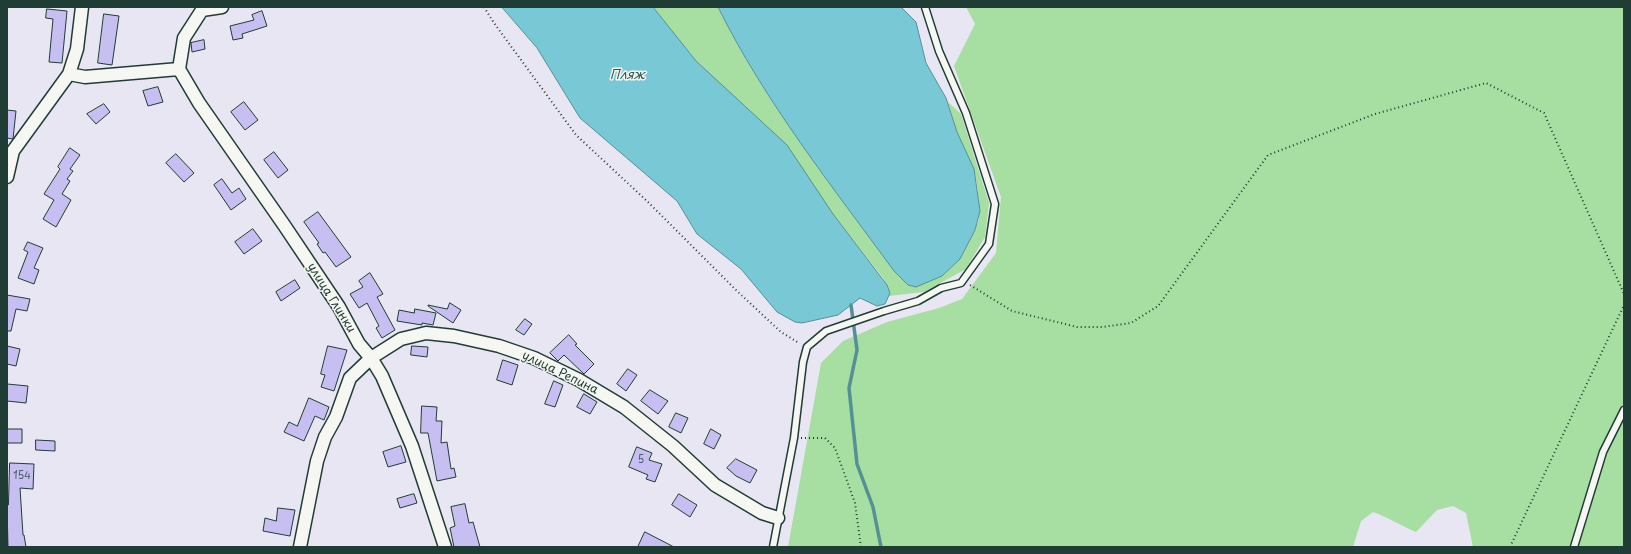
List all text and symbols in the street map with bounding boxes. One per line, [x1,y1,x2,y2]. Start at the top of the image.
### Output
water label: Пляж [610,67,644,83]
street label: улица Глинки [304,261,358,335]
street label: улица Репина [520,348,600,398]
house number: 5 [638,454,644,466]
house number: 154 [13,470,31,482]

